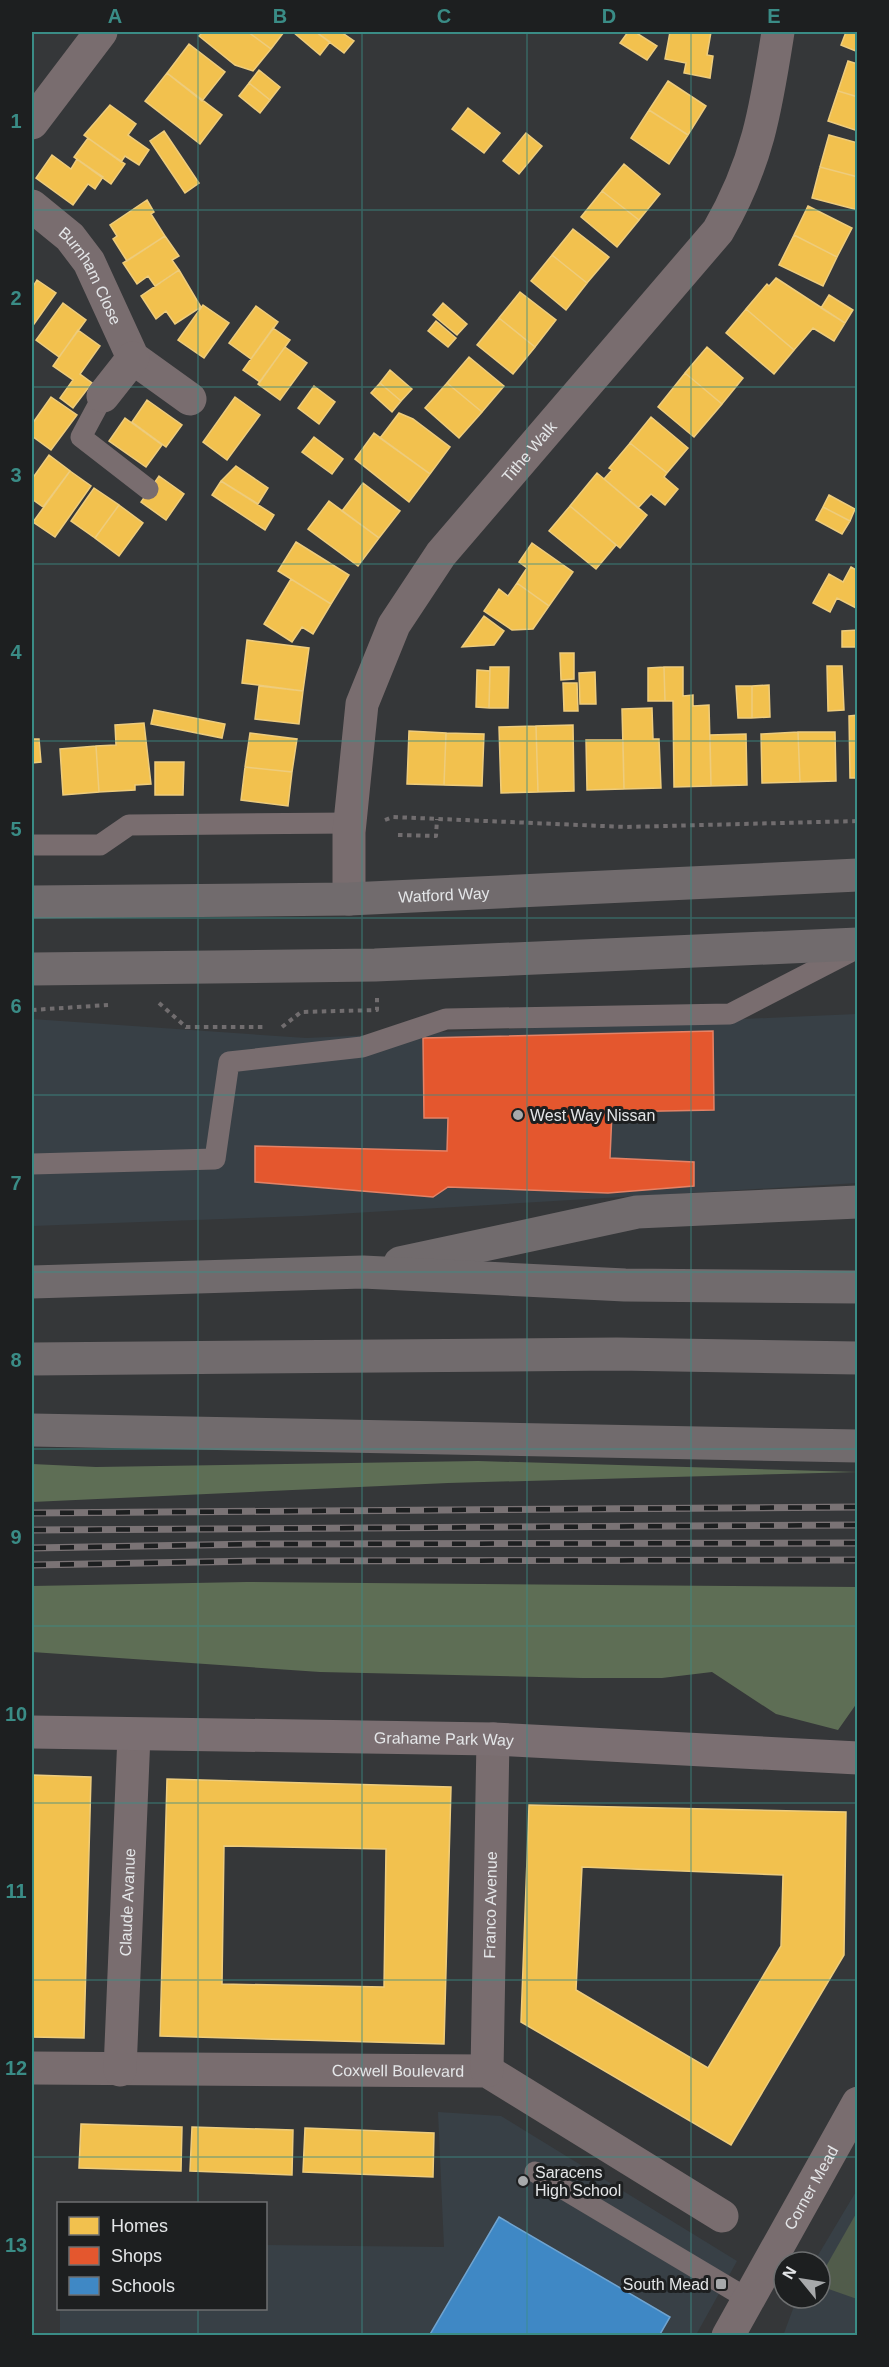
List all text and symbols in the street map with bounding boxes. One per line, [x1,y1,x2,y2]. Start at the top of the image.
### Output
text: A [108,5,122,27]
text: B [273,5,287,27]
text: C [437,5,451,27]
text: D [602,5,616,27]
text: E [767,5,781,27]
text: 1 [10,110,22,132]
street label: Burnham Close [56,223,125,327]
text: 2 [10,287,22,309]
street label: Tithe Walk [498,417,560,485]
text: 3 [10,464,22,486]
text: 4 [10,641,22,663]
text: 5 [10,818,22,840]
street label: Watford Way [398,884,490,905]
text: 6 [10,995,22,1017]
place label: West Way Nissan [530,1107,655,1124]
marker: West Way Nissan [511,1108,525,1122]
text: 7 [10,1172,22,1194]
text: 8 [10,1349,22,1371]
text: 9 [10,1526,22,1548]
text: 10 [5,1703,27,1725]
street label: Grahame Park Way [374,1729,514,1749]
street label: Claude Avanue [116,1848,138,1957]
street label: Franco Avenue [481,1851,499,1959]
text: 11 [5,1880,27,1902]
text: 12 [5,2057,27,2079]
street label: Coxwell Boulevard [332,2061,464,2079]
street label: Corner Mead [781,2143,841,2232]
place label: Saracens High School [535,2164,621,2199]
marker: Saracens High School [516,2174,530,2188]
legend [57,2202,267,2310]
text: Homes [111,2216,168,2236]
text: 13 [5,2234,27,2256]
text: Shops [111,2246,162,2266]
north arrow [772,2250,832,2310]
text: N [779,2263,800,2282]
text: Schools [111,2276,175,2296]
place label: South Mead [623,2276,709,2293]
marker: South Mead [714,2277,728,2291]

